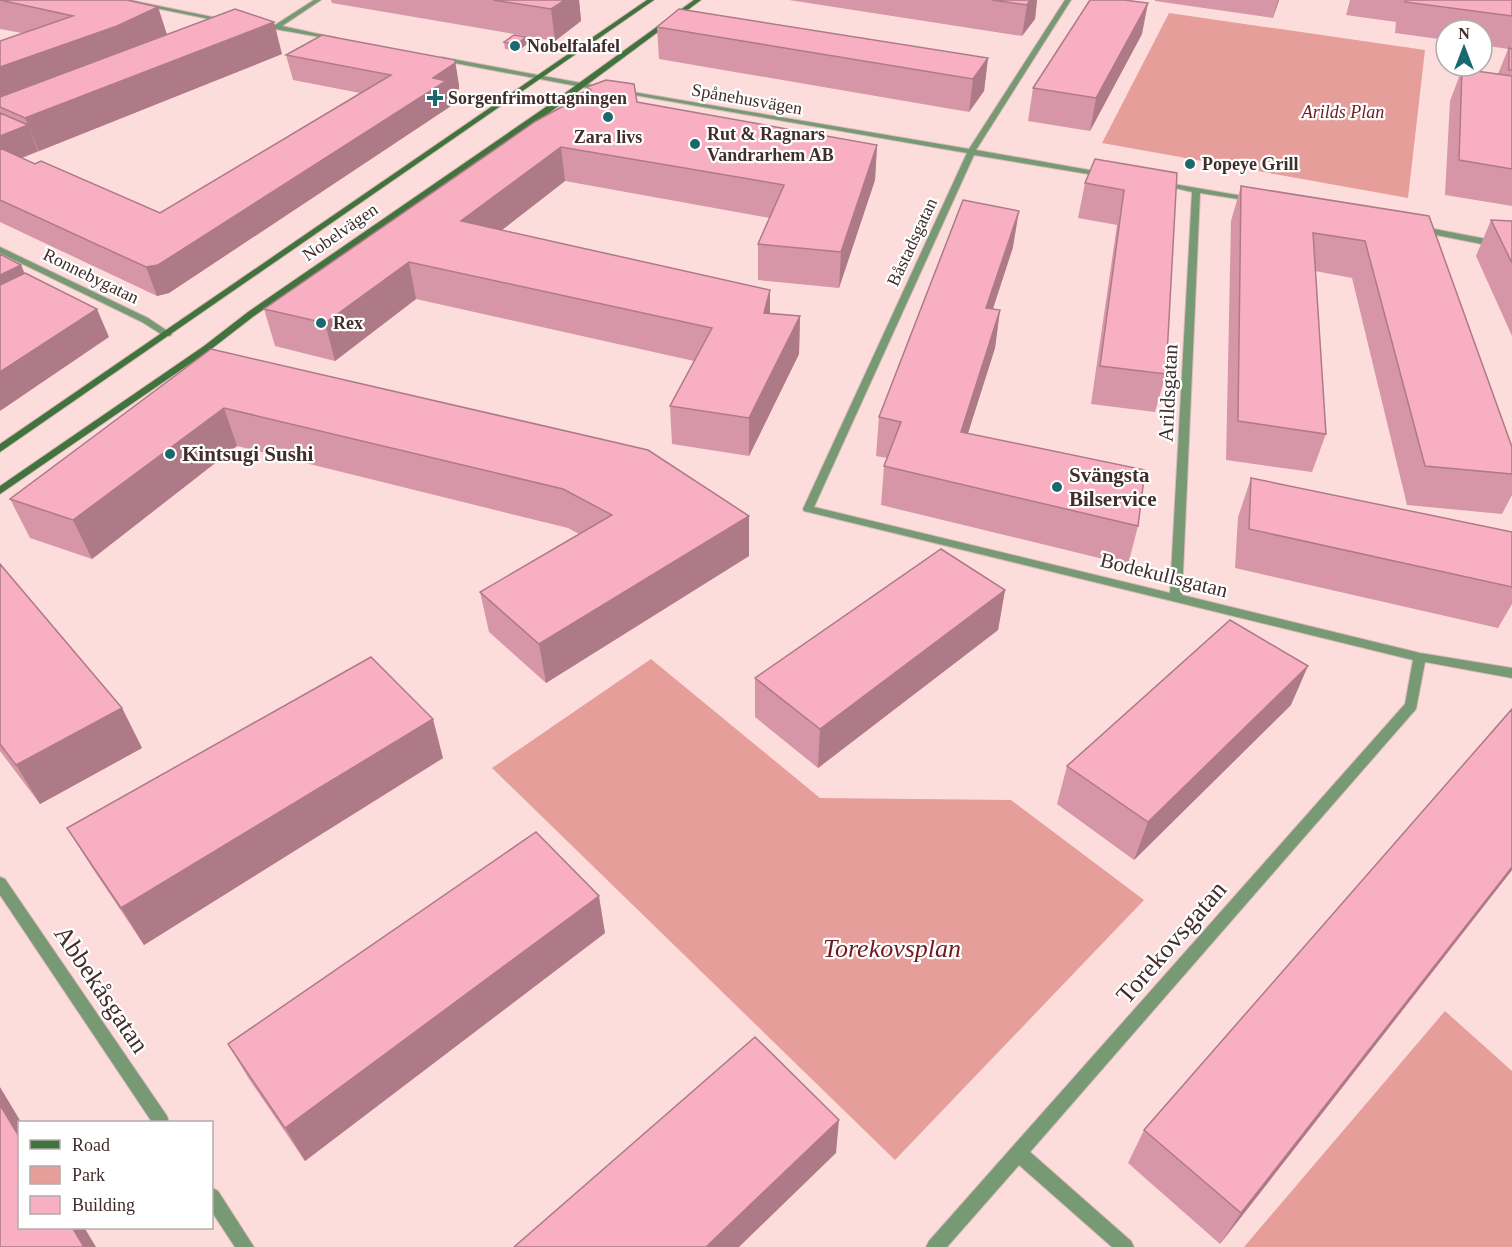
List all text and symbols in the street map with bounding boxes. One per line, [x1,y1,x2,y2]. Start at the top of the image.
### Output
north arrow [1434,18,1494,78]
text: N [1458,25,1470,42]
place label: Nobelfalafel [527,36,620,56]
marker: Nobelfalafel [508,39,522,53]
street label: Spånehusvägen [690,79,804,119]
place label: Sorgenfrimottagningen [448,88,627,108]
marker: Sorgenfrimottagningen [426,89,444,107]
park label: Arilds Plan [1301,102,1384,122]
marker: Zara livs [601,110,615,124]
place label: Rut & Ragnars Vandrarhem AB [707,124,834,165]
place label: Zara livs [574,127,642,147]
marker: Rut & Ragnars Vandrarhem AB [688,137,702,151]
place label: Popeye Grill [1202,154,1298,174]
marker: Popeye Grill [1183,157,1197,171]
street label: Båstadsgatan [883,195,941,289]
street label: Nobelvägen [299,199,381,265]
street label: Ronnebygatan [40,244,142,308]
place label: Rex [333,313,363,333]
marker: Rex [314,316,328,330]
street label: Arildsgatan [1153,343,1183,443]
place label: Kintsugi Sushi [182,442,313,466]
marker: Kintsugi Sushi [163,447,177,461]
place label: Svängsta Bilservice [1069,463,1156,511]
marker: Svängsta Bilservice [1050,480,1064,494]
street label: Bodekullsgatan [1098,548,1231,603]
street label: Torekovsgatan [1110,875,1232,1009]
street label: Abbekåsgatan [48,920,155,1058]
park label: Torekovsplan [823,934,961,963]
legend [18,1121,213,1229]
text: Road [72,1135,110,1155]
text: Park [72,1165,105,1185]
text: Building [72,1195,135,1215]

